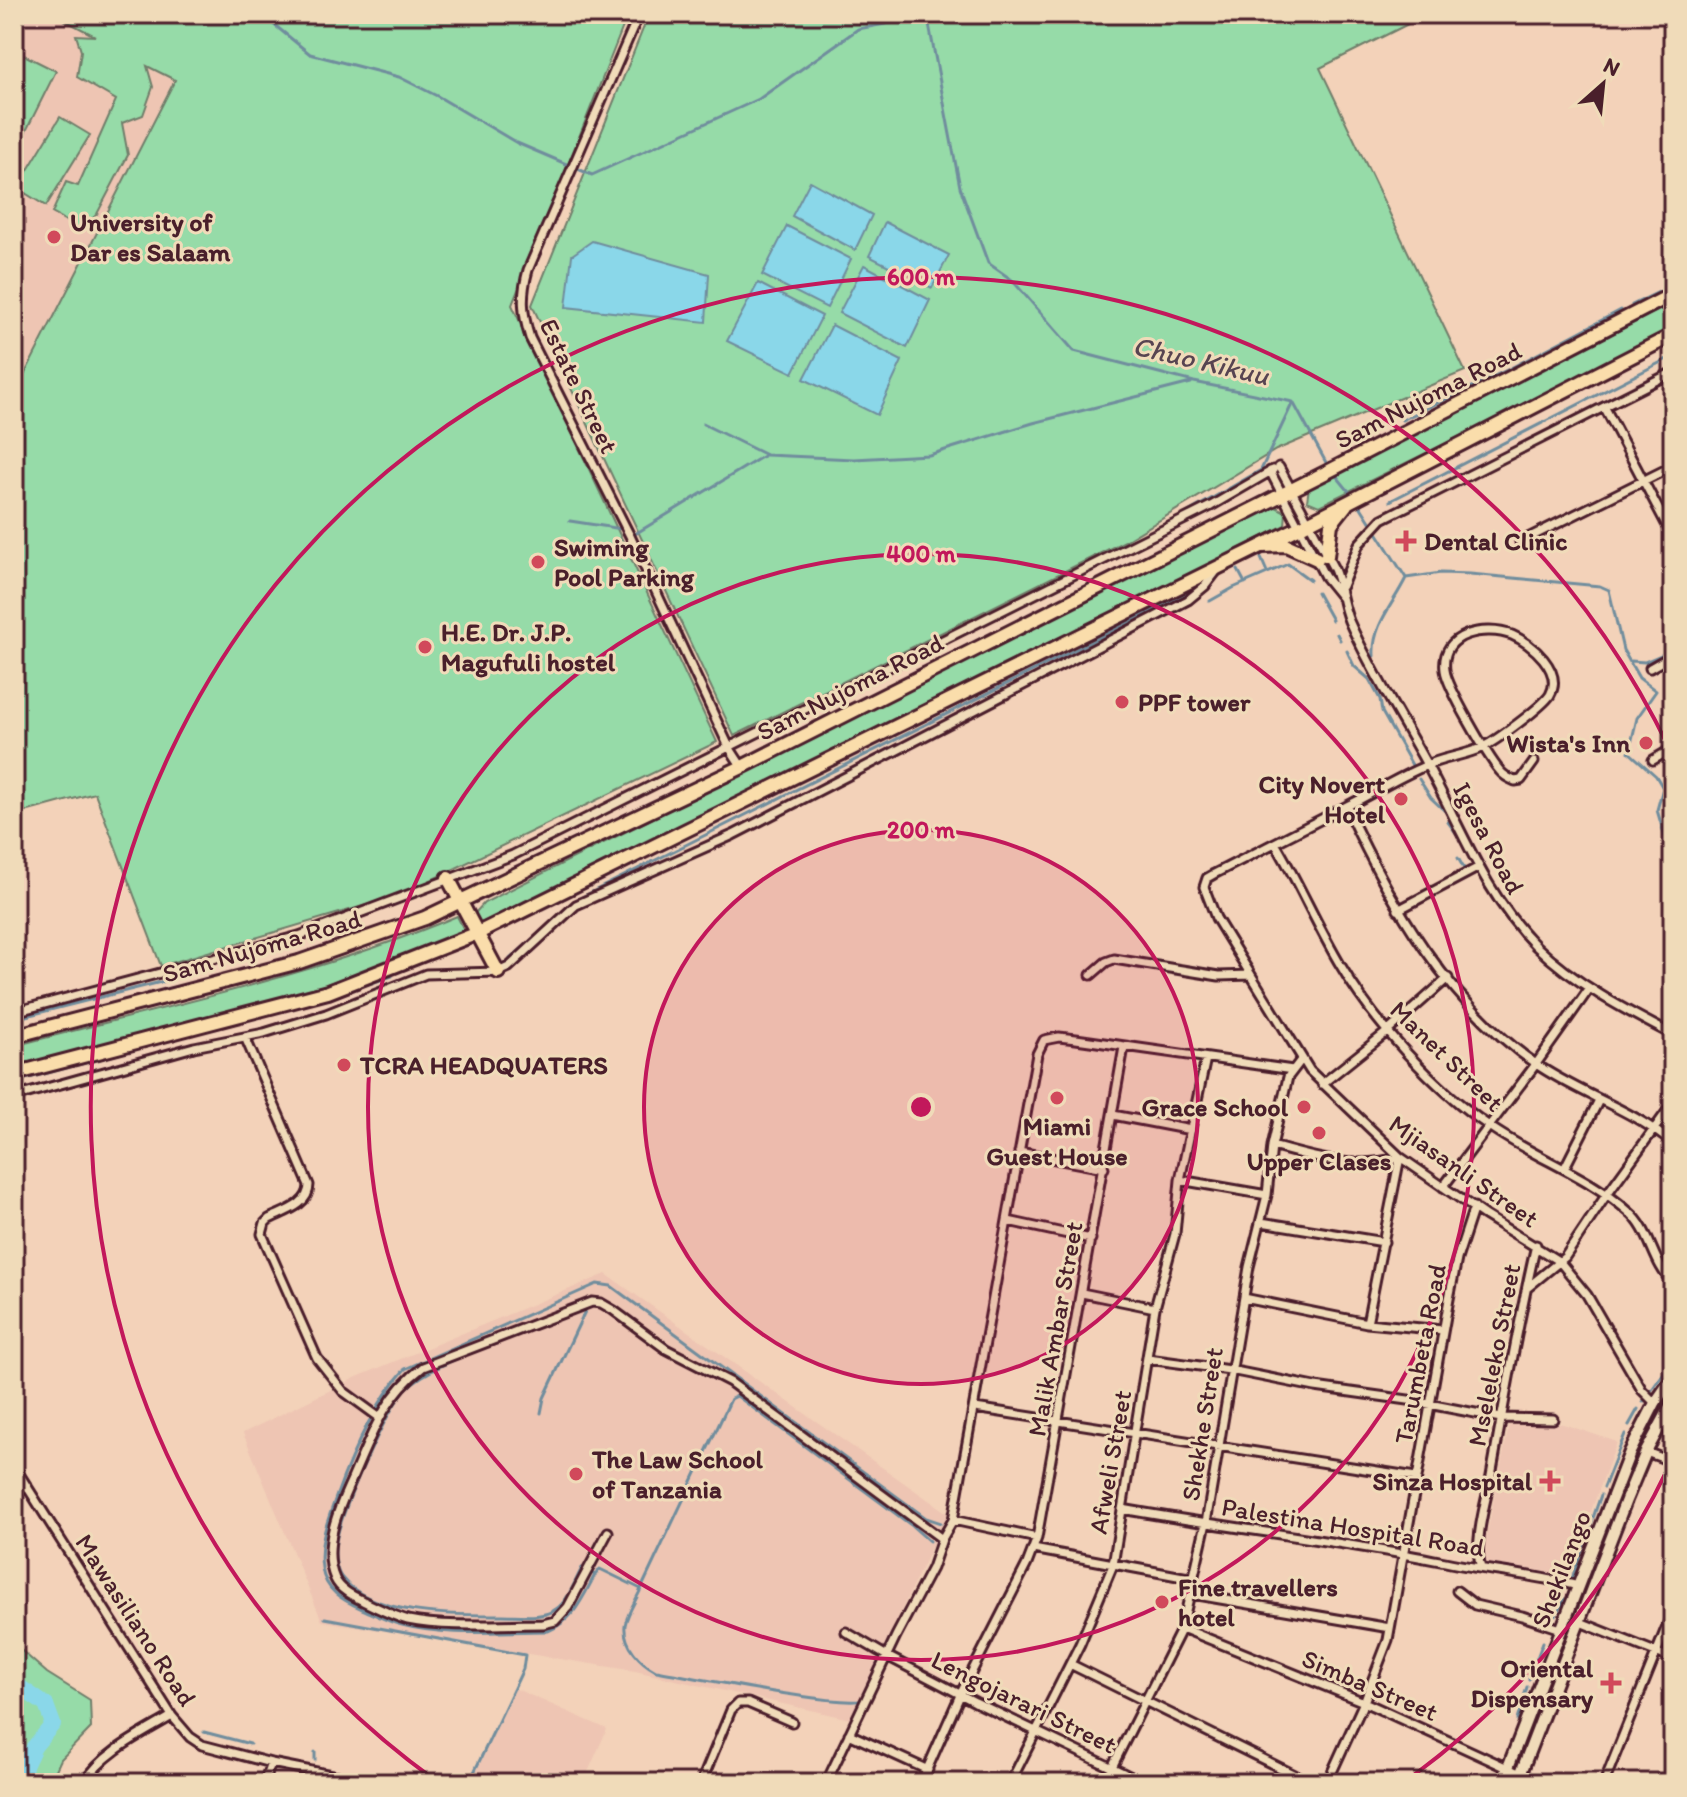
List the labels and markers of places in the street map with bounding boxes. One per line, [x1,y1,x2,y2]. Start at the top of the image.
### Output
place label: University of Dar es Salaam [70,206,231,268]
marker: University of Dar es Salaam [45,228,63,246]
place label: Dental Clinic [1424,525,1567,557]
marker: Dental Clinic [1395,530,1417,552]
place label: Swiming Pool Parking [554,531,695,593]
marker: Swiming Pool Parking [529,553,547,571]
place label: H.E. Dr. J.P. Magufuli hostel [441,616,616,678]
marker: H.E. Dr. J.P. Magufuli hostel [416,638,434,656]
place label: PPF tower [1138,686,1251,718]
marker: PPF tower [1113,693,1131,711]
place label: Wista's Inn [1506,727,1630,759]
marker: Wista's Inn [1637,734,1655,752]
place label: City Novert Hotel [1258,768,1386,830]
marker: City Novert Hotel [1392,790,1410,808]
place label: TCRA HEADQUATERS [359,1049,608,1081]
marker: TCRA HEADQUATERS [335,1056,353,1074]
marker: Miami Guest House [1048,1089,1066,1107]
place label: Grace School [1141,1091,1289,1123]
centre of rings [907,1093,935,1121]
marker: Grace School [1295,1098,1313,1116]
place label: Miami Guest House [986,1110,1128,1172]
marker: Upper Clases [1310,1124,1328,1142]
place label: Upper Clases [1246,1145,1392,1177]
place label: The Law School of Tanzania [591,1443,764,1505]
marker: The Law School of Tanzania [567,1465,585,1483]
place label: Sinza Hospital [1372,1465,1533,1497]
marker: Sinza Hospital [1539,1470,1561,1492]
place label: Fine travellers hotel [1178,1571,1338,1633]
marker: Fine travellers hotel [1153,1593,1171,1611]
place label: Oriental Dispensary [1470,1652,1594,1714]
marker: Oriental Dispensary [1600,1672,1622,1694]

